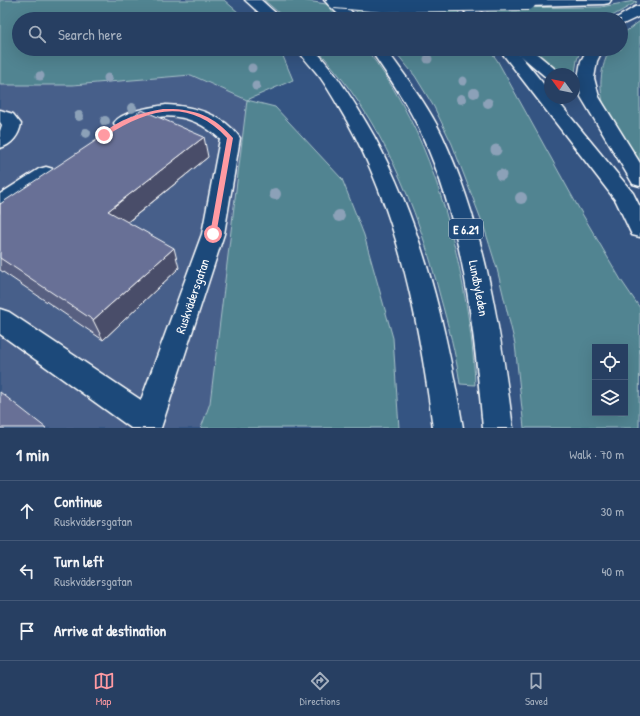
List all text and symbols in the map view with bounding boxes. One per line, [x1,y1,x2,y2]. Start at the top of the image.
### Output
search box [12,12,628,56]
icon: search [26,23,48,45]
text: Search here [58,24,122,45]
north arrow [544,68,580,104]
route end [95,126,113,144]
road number: E 6.21 [449,219,483,239]
route start [204,225,222,243]
street label: Ruskvädersgatan [171,256,213,336]
street label: Lundbyleden [465,259,493,318]
map controls [592,344,628,416]
button: locate [592,344,628,380]
button: layers [592,380,628,416]
text: 1 min [16,443,49,466]
text: Walk · 70 m [569,445,624,463]
text: Continue [54,491,102,512]
icon: ahead [16,500,38,522]
text: 30 m [601,502,624,520]
text: Ruskvädersgatan [54,512,132,530]
text: Turn left [54,551,104,572]
icon: left [16,560,38,582]
text: 40 m [601,562,624,580]
text: Ruskvädersgatan [54,572,132,590]
icon: arrive [16,620,38,642]
text: Arrive at destination [54,620,166,641]
tab: Map [93,670,115,708]
tab: Directions [300,670,340,708]
tab: Saved [525,670,547,708]

